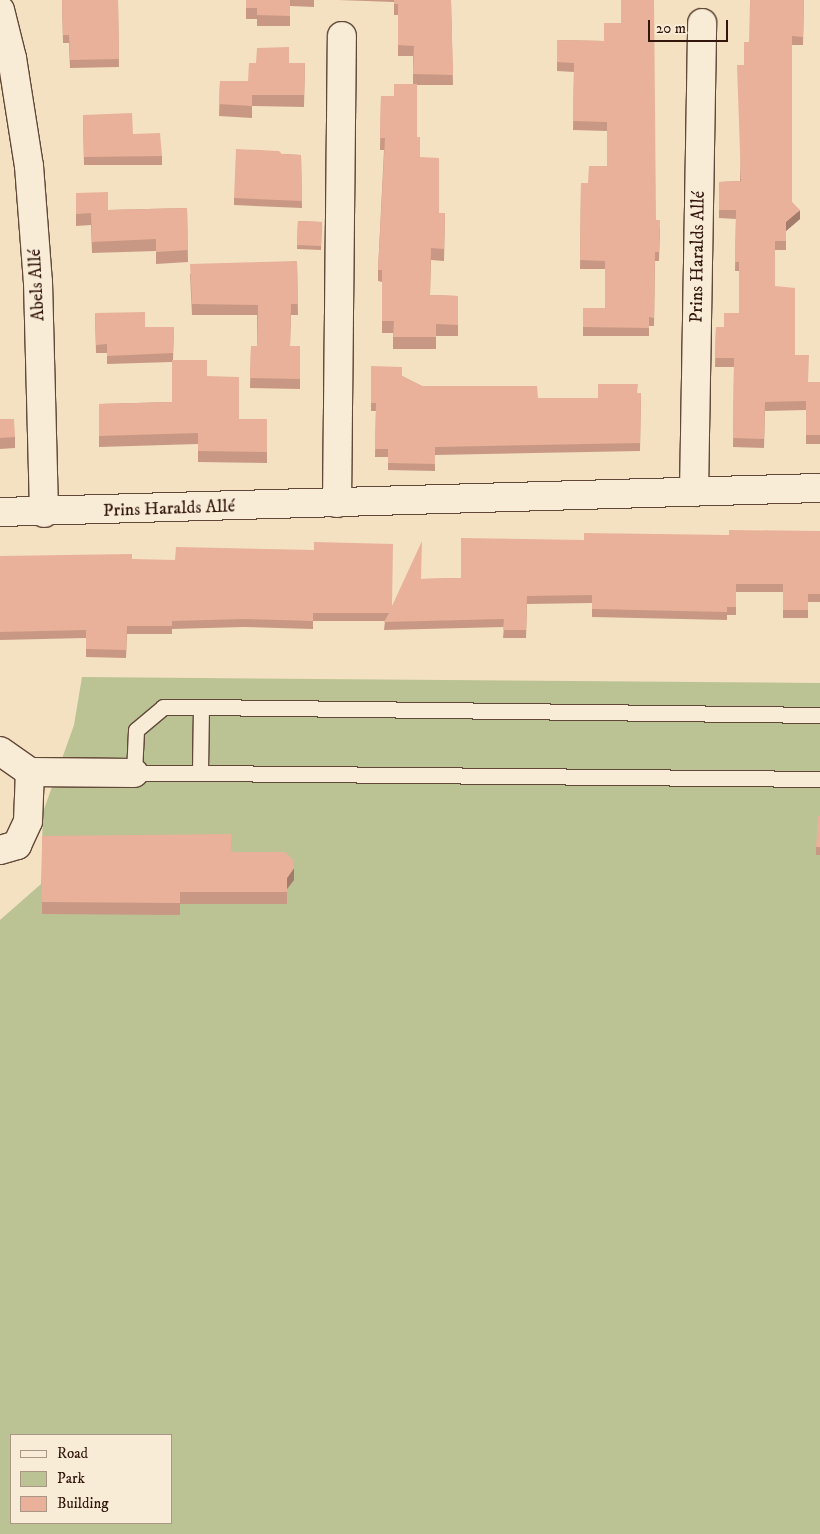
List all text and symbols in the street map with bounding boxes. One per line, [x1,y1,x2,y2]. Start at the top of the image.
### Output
scale bar [650,10,730,42]
text: 20 m [656,19,686,38]
street label: Prins Haralds Allé [686,191,710,323]
street label: Abels Allé [24,248,50,322]
street label: Prins Haralds Allé [103,496,235,522]
legend [10,1434,172,1524]
text: Road [57,1444,88,1463]
text: Park [57,1469,85,1488]
text: Building [57,1494,109,1513]

